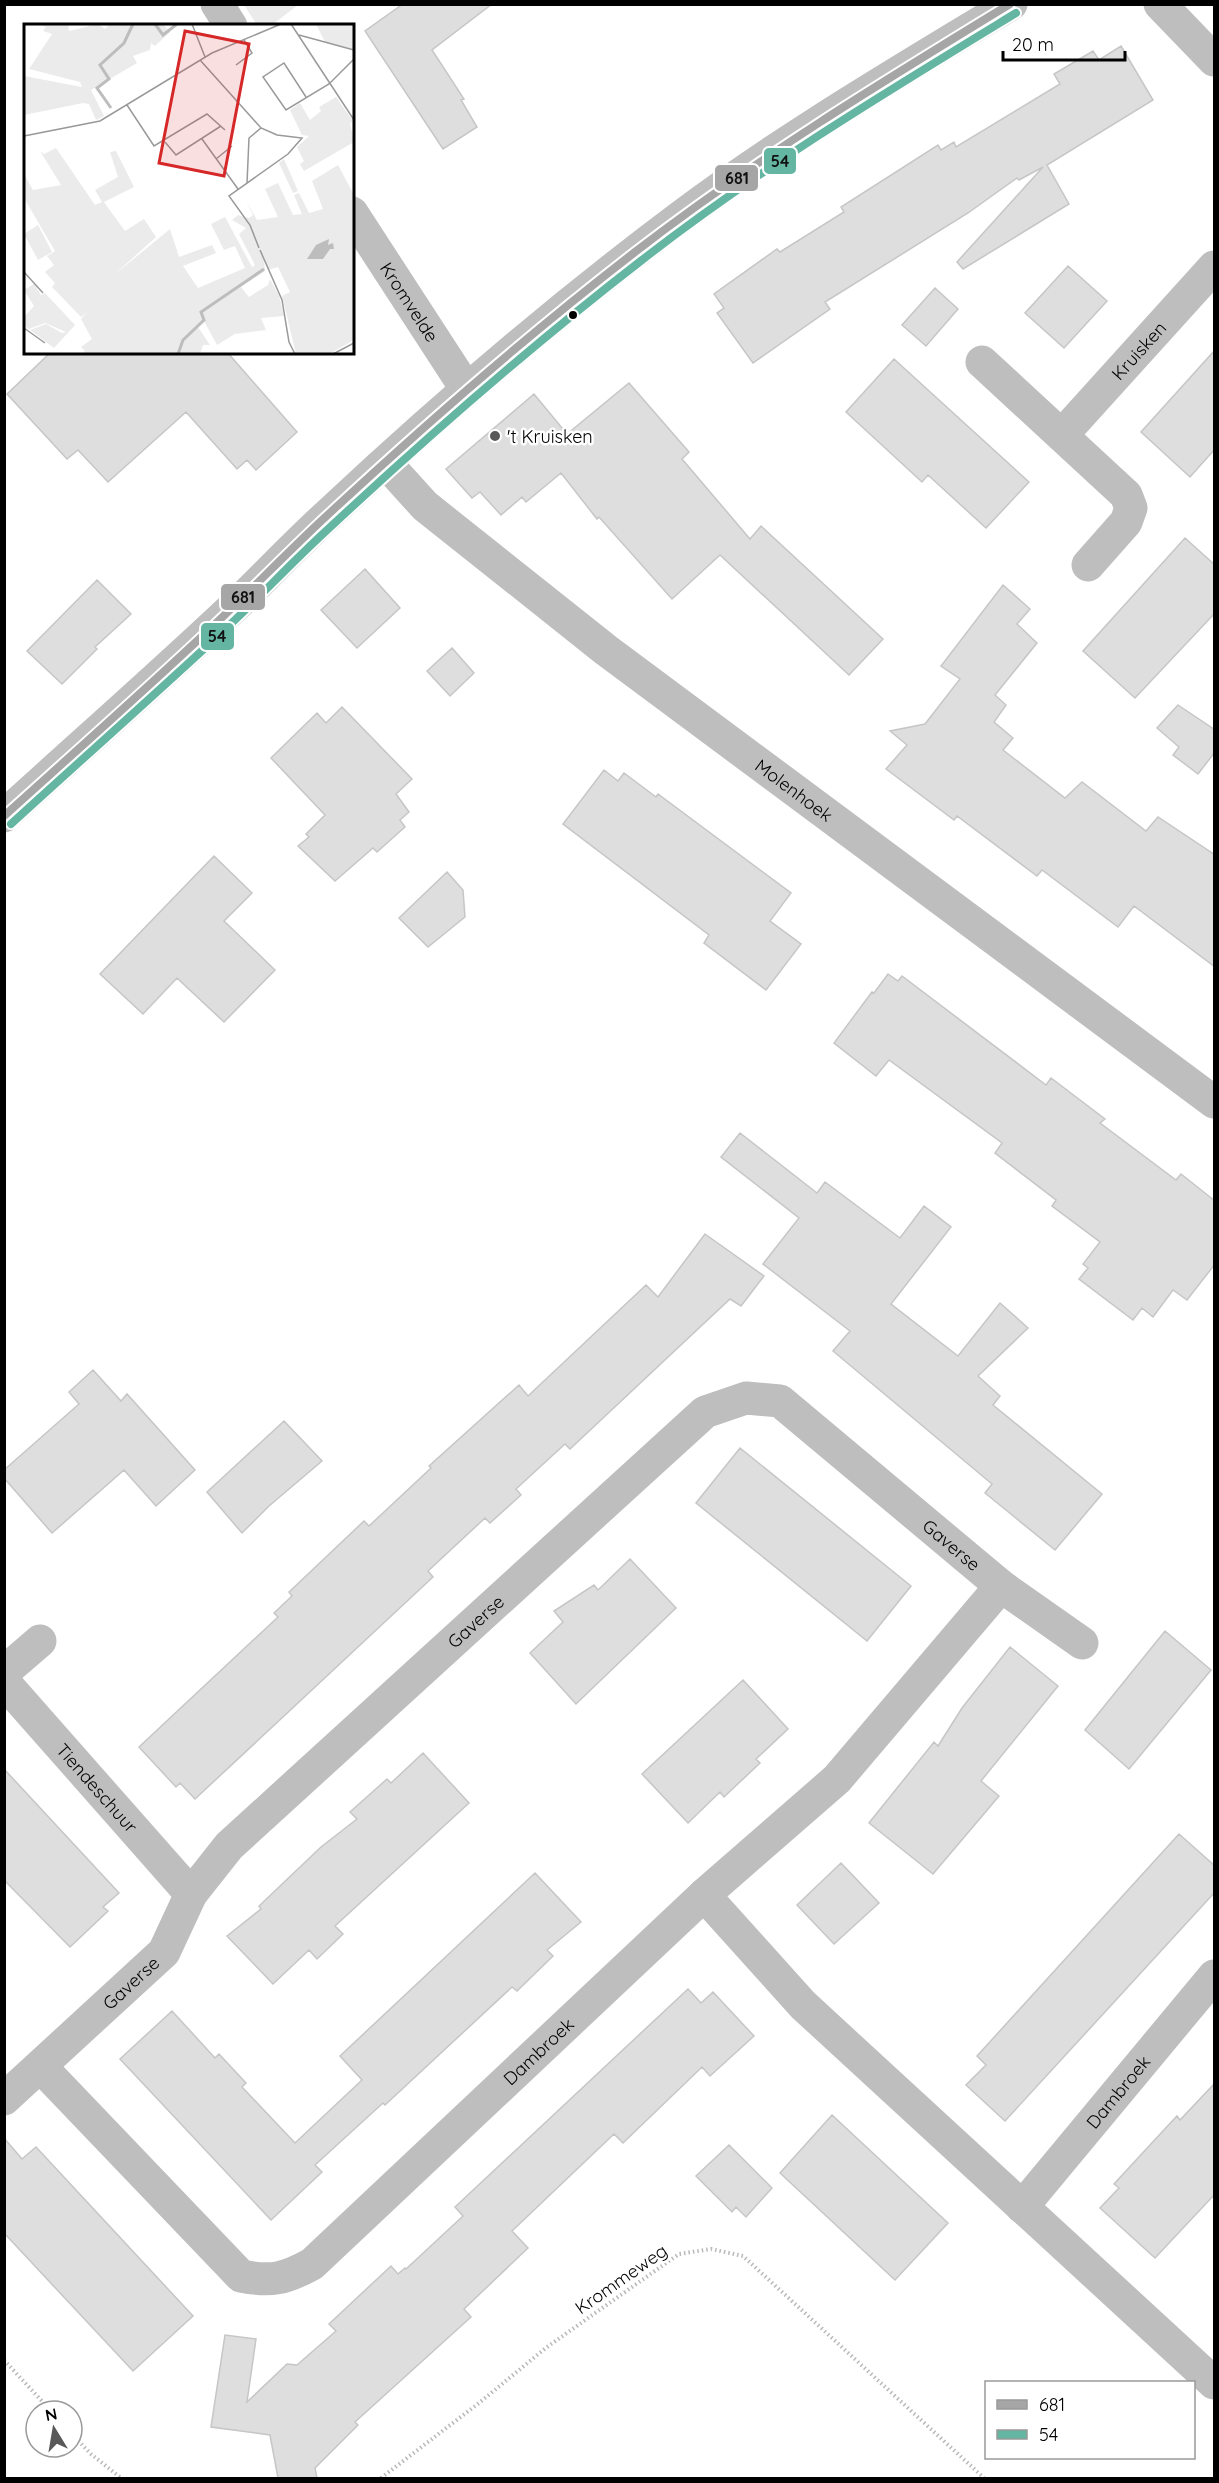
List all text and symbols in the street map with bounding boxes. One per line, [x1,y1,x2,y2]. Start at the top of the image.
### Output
inset map [24,24,354,354]
scale bar [1003,24,1124,62]
text: 20 m [1012,33,1054,56]
line badge: 54 [763,147,797,175]
text: 54 [771,151,790,171]
line badge: 681 [714,164,759,192]
text: 681 [725,168,749,188]
street label: Kromvelde [375,258,444,346]
unlabelled marker [567,309,579,321]
street label: Kruisken [1106,316,1171,385]
place label: 't Kruisken [507,425,593,448]
marker: 't Kruisken [488,429,502,443]
line badge: 681 [220,583,266,611]
text: 681 [231,587,255,607]
line badge: 54 [200,622,235,651]
text: 54 [208,626,227,646]
street label: Molenhoek [751,754,838,826]
street label: Gaverse [918,1514,985,1576]
street label: Gaverse [442,1590,509,1653]
street label: Tiendeschuur [52,1738,143,1837]
street label: Gaverse [98,1951,164,2014]
street label: Dambroek [498,2012,578,2090]
street label: Dambroek [1081,2050,1155,2133]
street label: Krommeweg [570,2239,672,2319]
legend [985,2381,1195,2459]
text: 681 [1039,2393,1065,2416]
north arrow [24,2399,84,2459]
text: N [43,2403,59,2425]
text: 54 [1039,2423,1058,2446]

